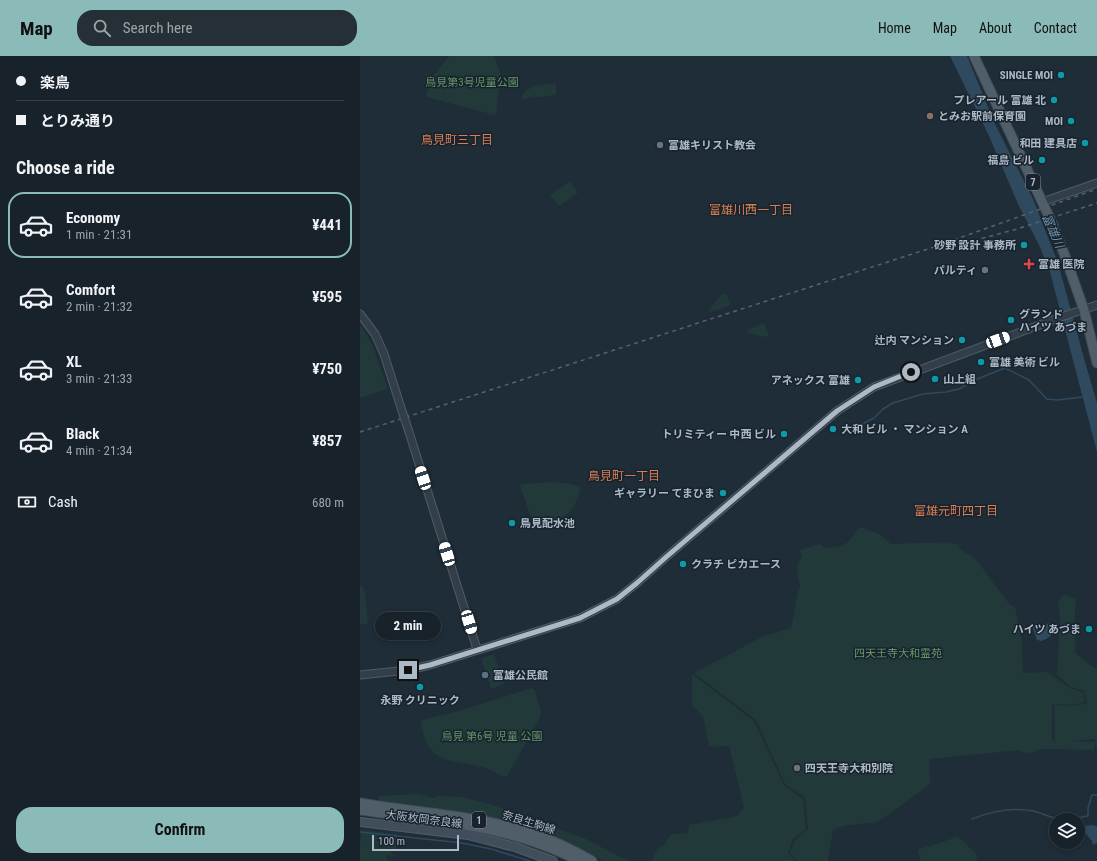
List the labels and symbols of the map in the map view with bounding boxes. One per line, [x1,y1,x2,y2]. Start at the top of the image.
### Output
place label: SINGLE MOI [1000,69,1053,82]
marker: SINGLE MOI [1056,70,1066,80]
park label: 鳥見第3号児童公園 [425,76,519,89]
place label: プレアール 富雄 北 [954,94,1046,107]
marker: プレアール 富雄 北 [1049,95,1059,105]
place label: とみお駅前保育園 [938,110,1026,123]
marker: とみお駅前保育園 [925,111,935,121]
place label: MOI [1045,115,1063,128]
marker: MOI [1066,116,1076,126]
district label: 鳥見町三丁目 [421,133,493,147]
place label: 和田 建具店 [1019,137,1077,150]
marker: 和田 建具店 [1080,138,1090,148]
place label: 富雄キリスト教会 [668,139,756,152]
marker: 富雄キリスト教会 [655,140,665,150]
place label: 福島 ビル [987,154,1034,167]
marker: 福島 ビル [1037,155,1047,165]
road number: 7 [1026,174,1040,190]
district label: 富雄川西一丁目 [709,203,793,217]
water label: 富雄川 [1039,212,1068,252]
place label: 砂野 設計 事務所 [934,239,1016,252]
marker: 砂野 設計 事務所 [1019,240,1029,250]
marker: 富雄 医院 [1023,258,1035,270]
place label: 富雄 医院 [1038,258,1085,271]
place label: パルティ [934,264,977,277]
marker: パルティ [980,265,990,275]
place label: グランド ハイツ あづま [1019,308,1087,334]
marker: グランド ハイツ あづま [1006,315,1016,325]
car [985,330,1011,350]
place label: 辻内 マンション [874,334,954,347]
marker: 辻内 マンション [957,335,967,345]
place label: 富雄 美術 ビル [989,356,1060,369]
marker: 富雄 美術 ビル [976,357,986,367]
route start [902,363,920,381]
place label: 山上組 [943,373,976,386]
place label: アネックス 富雄 [771,374,850,387]
marker: 山上組 [930,374,940,384]
marker: アネックス 富雄 [853,375,863,385]
place label: 大和 ビル ・ マンション A [841,423,968,436]
marker: 大和 ビル ・ マンション A [828,424,838,434]
place label: トリミティー 中西 ビル [662,428,776,441]
marker: トリミティー 中西 ビル [779,429,789,439]
car [414,465,432,491]
district label: 鳥見町一丁目 [588,469,660,483]
place label: ギャラリー てまひま [614,487,715,500]
marker: ギャラリー てまひま [718,488,728,498]
district label: 富雄元町四丁目 [914,504,998,518]
place label: 鳥見配水池 [520,517,575,530]
marker: 鳥見配水池 [507,518,517,528]
car [438,541,456,567]
place label: クラチ ピカエース [691,558,781,571]
marker: クラチ ピカエース [678,559,688,569]
car [460,609,478,635]
callout: 2 min [375,612,441,640]
place label: ハイツ あづま [1013,623,1081,636]
marker: ハイツ あづま [1084,624,1094,634]
park label: 四天王寺大和霊苑 [854,647,942,660]
route end [399,661,417,679]
place label: 富雄公民館 [493,669,548,682]
marker: 富雄公民館 [480,670,490,680]
marker: 永野 クリニック [415,682,425,692]
place label: 永野 クリニック [380,694,460,707]
park label: 鳥見 第6号 児童 公園 [441,730,543,743]
place label: 四天王寺大和別院 [805,762,893,775]
marker: 四天王寺大和別院 [792,763,802,773]
street label: 大阪枚岡奈良線 [385,808,463,831]
street label: 奈良生駒線 [501,808,557,837]
road number: 1 [472,812,486,828]
scale bar [372,833,459,852]

